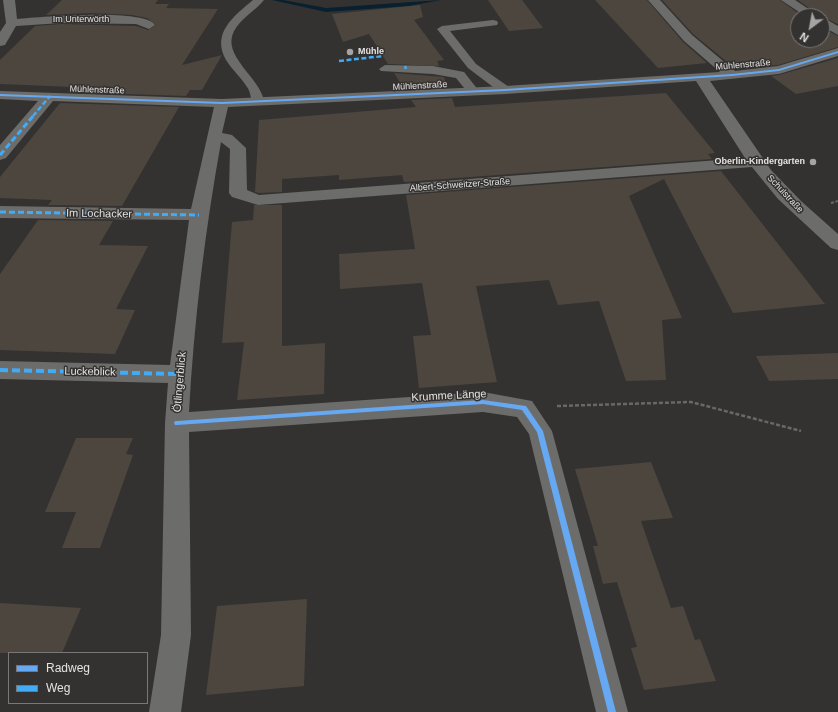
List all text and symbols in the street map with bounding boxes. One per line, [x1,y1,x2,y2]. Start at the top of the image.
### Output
north arrow [790,8,830,48]
street label: Im Unterwörth [53,15,109,25]
text: N [798,30,811,45]
marker: Mühle [345,47,355,57]
place label: Mühle [358,47,384,57]
street label: Mühlenstraße [715,57,771,73]
street label: Mühlenstraße [392,79,448,93]
street label: Mühlenstraße [69,84,125,96]
place label: Oberlin-Kindergarten [714,157,805,167]
marker: Oberlin-Kindergarten [808,157,818,167]
street label: Schulstraße [765,173,805,215]
street label: Albert-Schweitzer-Straße [409,176,511,194]
street label: Im Lochacker [66,207,132,221]
street label: Ötlingerblick [171,351,189,413]
street label: Luckeblick [64,365,116,379]
street label: Krumme Länge [411,387,487,405]
legend [8,652,148,704]
text: Radweg [46,661,90,675]
text: Weg [46,681,70,695]

